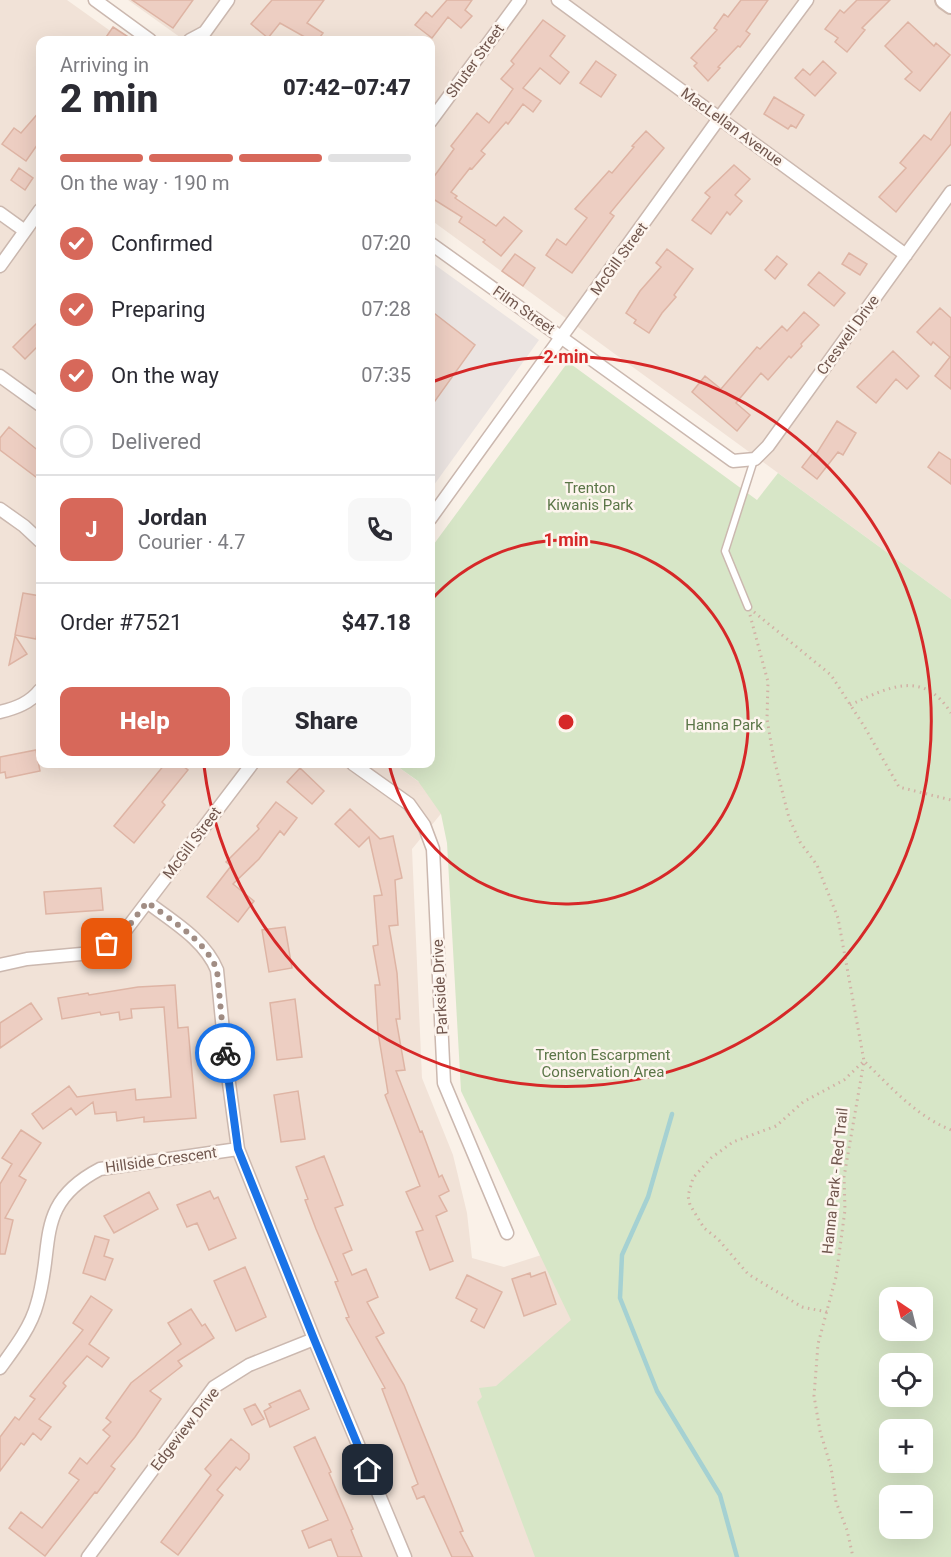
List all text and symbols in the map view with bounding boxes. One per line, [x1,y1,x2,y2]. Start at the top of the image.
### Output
street label: Shuter Street [442,21,508,101]
text: Arriving in [60,53,149,77]
text: 07:42–07:47 [283,75,411,100]
text: 2 min [60,76,158,122]
street label: MacLellan Avenue [677,84,787,170]
text: On the way · 190 m [60,171,229,195]
street label: McGill Street [587,219,651,299]
icon: check [60,227,93,260]
text: Confirmed [111,231,213,256]
text: 07:20 [361,231,411,255]
street label: Film Street [489,282,559,338]
street label: Creswell Drive [813,292,883,378]
icon: check [60,293,93,326]
text: Preparing [111,297,205,322]
text: 07:28 [361,297,411,321]
text: 2 min [543,346,589,367]
icon: check [60,359,93,392]
text: On the way [111,363,219,388]
text: 07:35 [361,363,411,387]
text: Delivered [111,429,201,454]
park label: Trenton Kiwanis Park [547,479,633,514]
button: phone [348,498,411,561]
text: Jordan [138,505,207,530]
text: J [85,517,98,542]
text: 1 min [543,529,589,550]
text: Courier · 4.7 [138,530,245,554]
text: Order #7521 [60,610,182,635]
text: $47.18 [342,610,411,635]
button: Help [60,687,230,756]
button: Share [242,687,411,756]
centre of rings [556,712,576,732]
park label: Hanna Park [685,716,763,734]
street label: McGill Street [159,803,225,883]
pin [81,918,132,969]
icon: bag [90,927,123,960]
street label: Parkside Drive [429,939,451,1035]
courier [195,1023,255,1083]
icon: bike [209,1037,242,1070]
park label: Trenton Escarpment Conservation Area [536,1046,671,1081]
street label: Hanna Park - Red Trail [818,1107,852,1255]
street label: Hillside Crescent [104,1143,218,1177]
north arrow [879,1287,933,1341]
map controls [879,1287,933,1539]
button: locate [879,1353,933,1407]
street label: Edgeview Drive [147,1384,223,1474]
button: + [879,1419,933,1473]
pin [342,1444,393,1495]
icon: home [351,1453,384,1486]
button: − [879,1485,933,1539]

